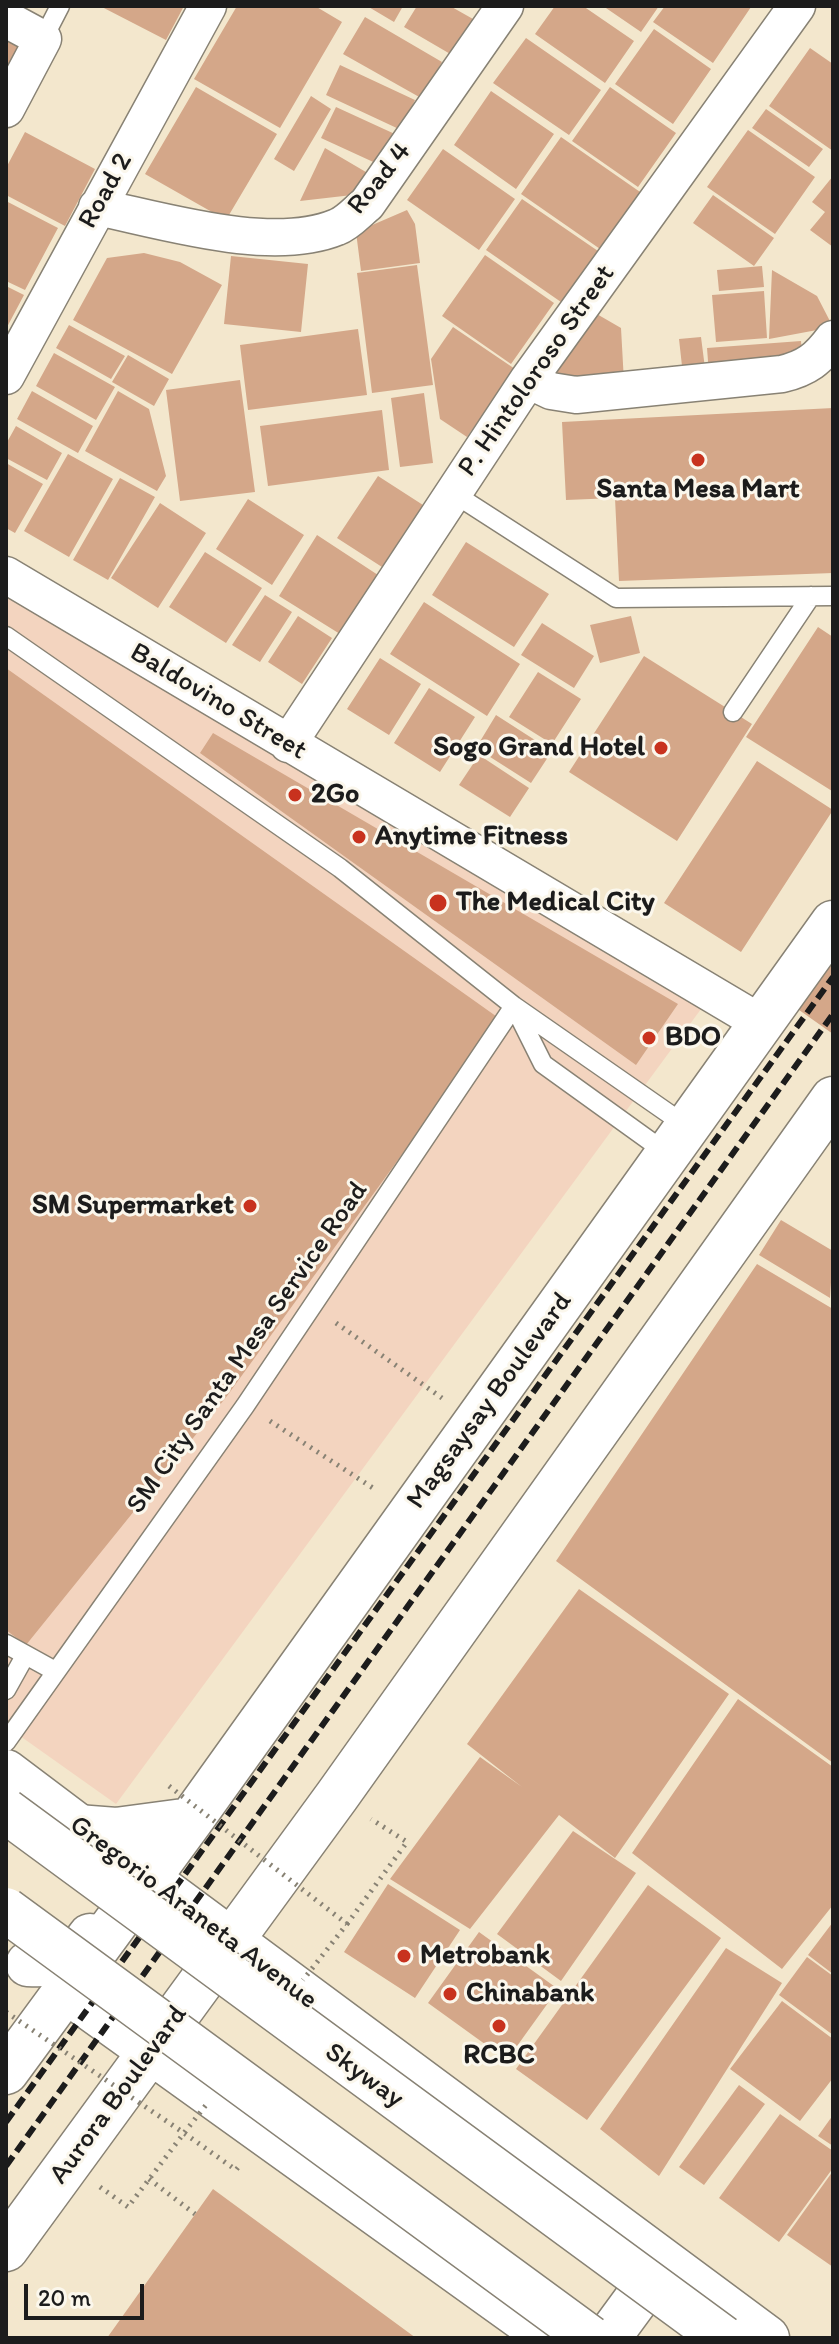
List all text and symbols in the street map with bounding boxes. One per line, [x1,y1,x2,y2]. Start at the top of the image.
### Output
street label: Road 4 [341,136,419,222]
street label: Road 2 [72,147,140,235]
street label: P. Hintoloroso Street [451,259,623,483]
marker: Santa Mesa Mart [689,451,707,469]
place label: Santa Mesa Mart [597,473,799,507]
street label: Baldovino Street [124,636,312,768]
place label: Sogo Grand Hotel [433,731,645,765]
marker: Sogo Grand Hotel [652,739,670,757]
place label: 2Go [311,778,359,812]
marker: 2Go [286,786,304,804]
place label: Anytime Fitness [375,820,568,854]
marker: Anytime Fitness [350,828,368,846]
place label: The Medical City [456,886,655,920]
marker: The Medical City [427,892,449,914]
place label: BDO [665,1021,721,1055]
marker: BDO [640,1029,658,1047]
street label: SM City Santa Mesa Service Road [120,1175,376,1521]
place label: SM Supermarket [32,1189,234,1223]
marker: SM Supermarket [241,1197,259,1215]
street label: Magsaysay Boulevard [400,1286,580,1516]
street label: Gregorio Araneta Avenue [62,1809,324,2017]
place label: Metrobank [420,1939,550,1973]
marker: Metrobank [395,1947,413,1965]
place label: Chinabank [466,1977,594,2011]
marker: Chinabank [441,1985,459,2003]
street label: Aurora Boulevard [43,1999,195,2191]
marker: RCBC [490,2017,508,2035]
street label: Skyway [318,2036,410,2116]
place label: RCBC [463,2039,535,2073]
scale bar [28,2268,148,2318]
text: 20 m [38,2283,91,2312]

